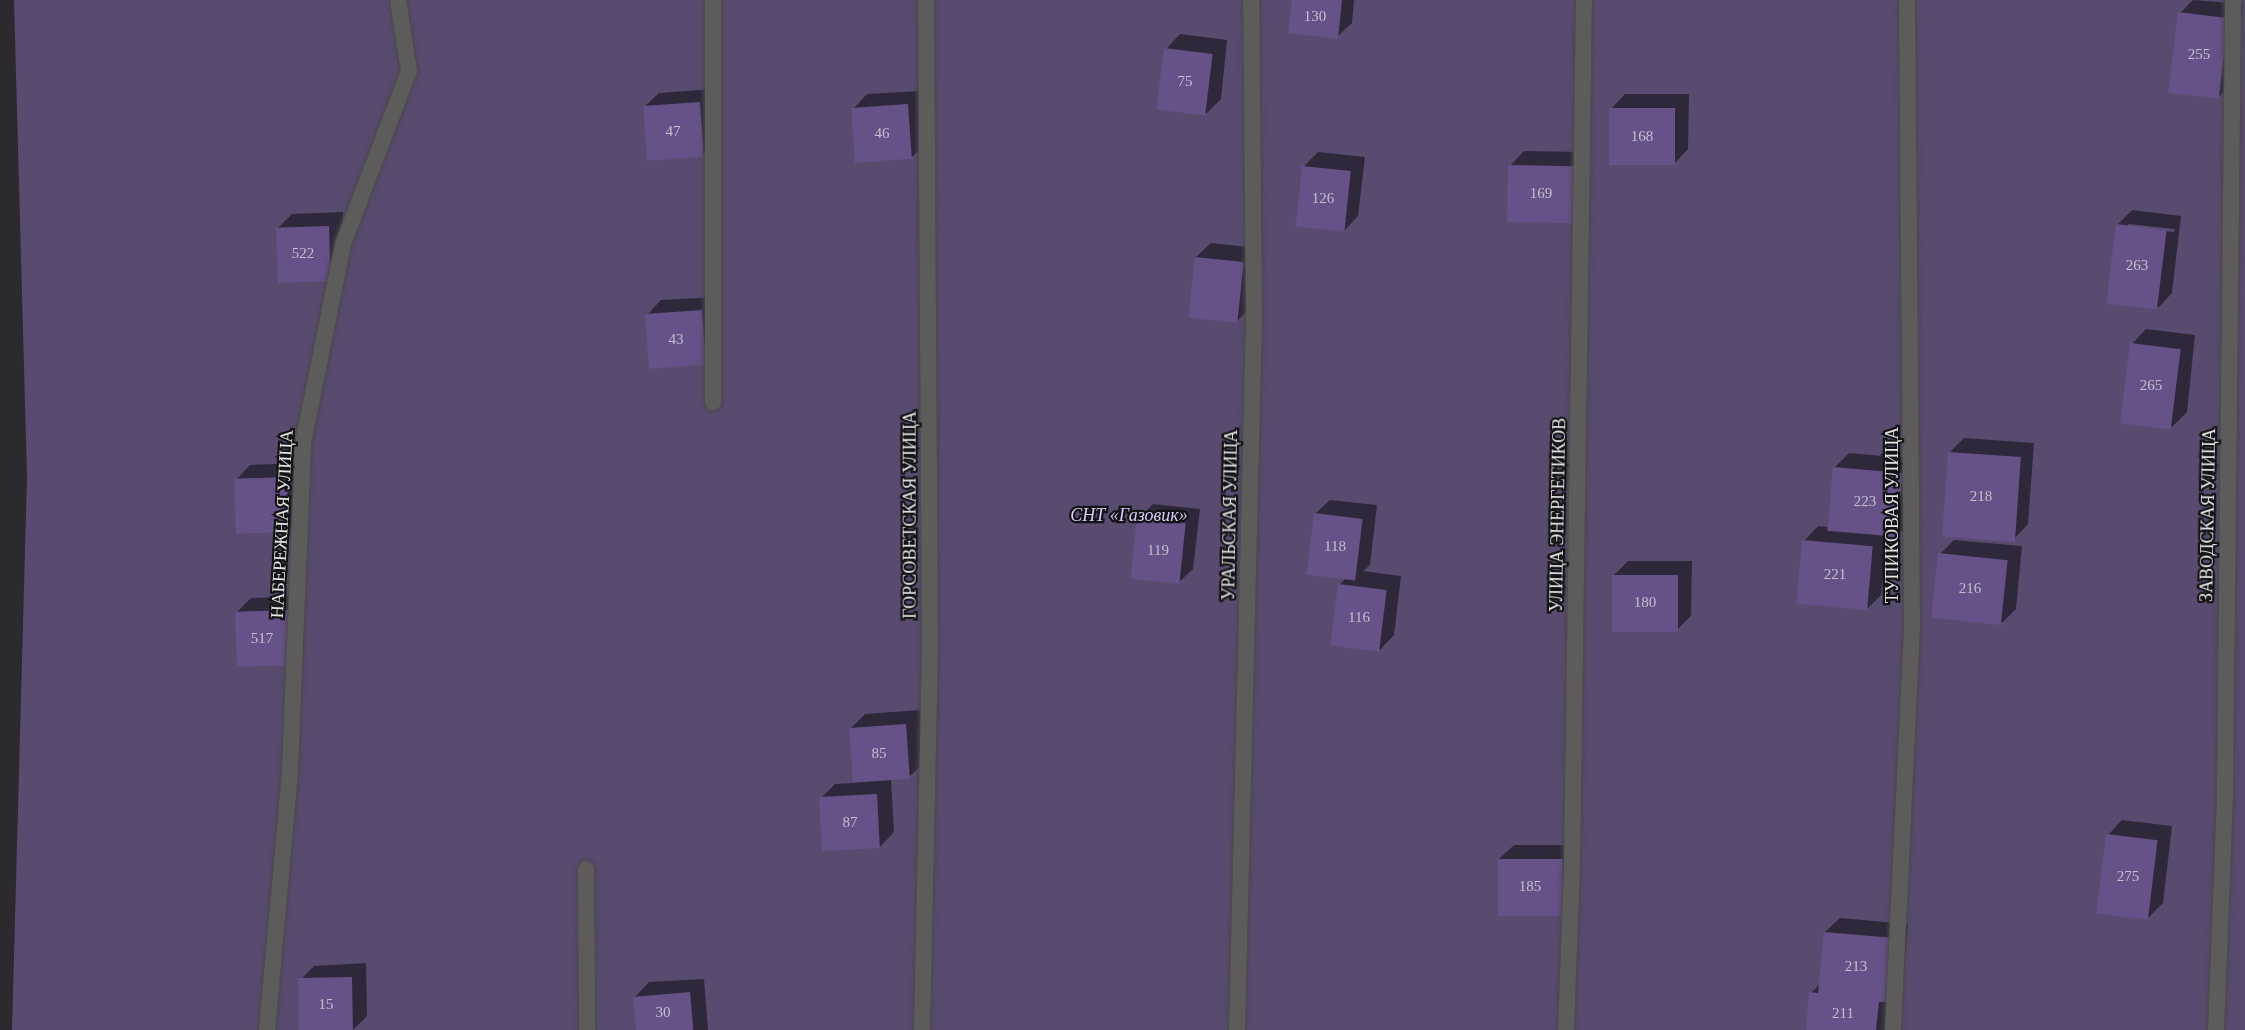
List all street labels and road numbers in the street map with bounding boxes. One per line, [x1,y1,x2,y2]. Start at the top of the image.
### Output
street label: ГОРСОВЕТСКАЯ УЛИЦА [899,411,921,619]
street label: УЛИЦА ЭНЕРГЕТИКОВ [1546,418,1570,612]
street label: ТУПИКОВАЯ УЛИЦА [1881,427,1903,603]
street label: ЗАВОДСКАЯ УЛИЦА [2196,428,2220,602]
street label: НАБЕРЕЖНАЯ УЛИЦА [266,429,298,619]
street label: УРАЛЬСКАЯ УЛИЦА [1218,429,1242,601]

